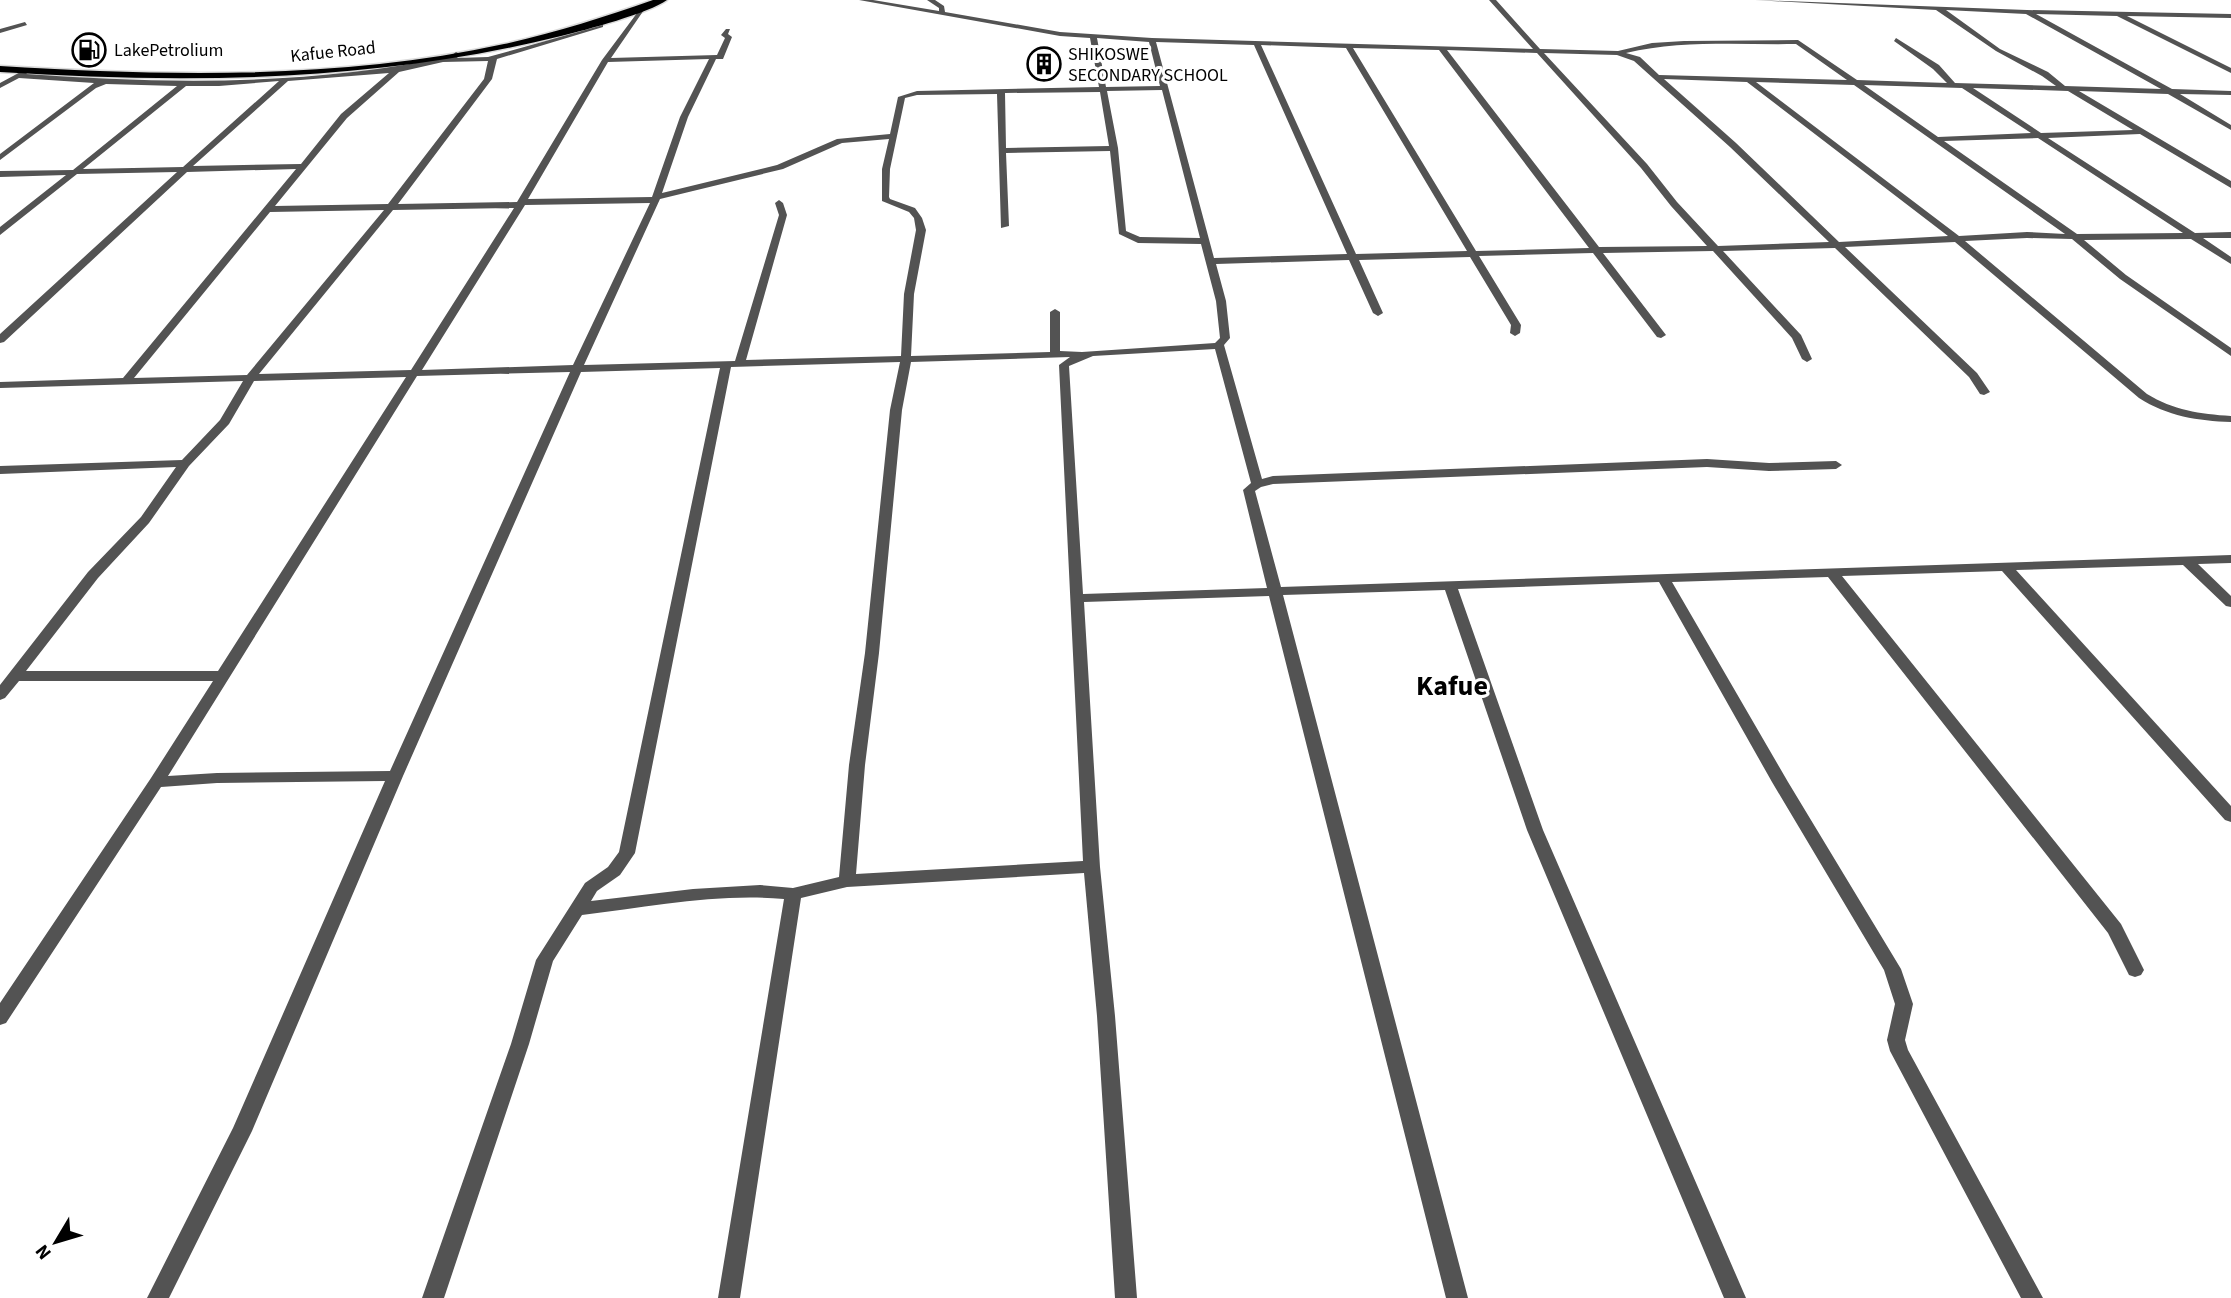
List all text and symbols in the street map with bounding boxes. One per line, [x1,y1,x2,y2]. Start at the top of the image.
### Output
fuel station icon: LakePetrolium [70,31,108,69]
street label: Kafue Road [289,35,377,69]
place label: LakePetrolium [114,38,223,63]
place label: SHIKOSWE SECONDARY SCHOOL [1068,42,1228,88]
building icon: SHIKOSWE SECONDARY SCHOOL [1025,45,1063,83]
district label: Kafue [1416,666,1488,706]
north arrow [21,1207,91,1277]
text: N [29,1238,58,1265]

